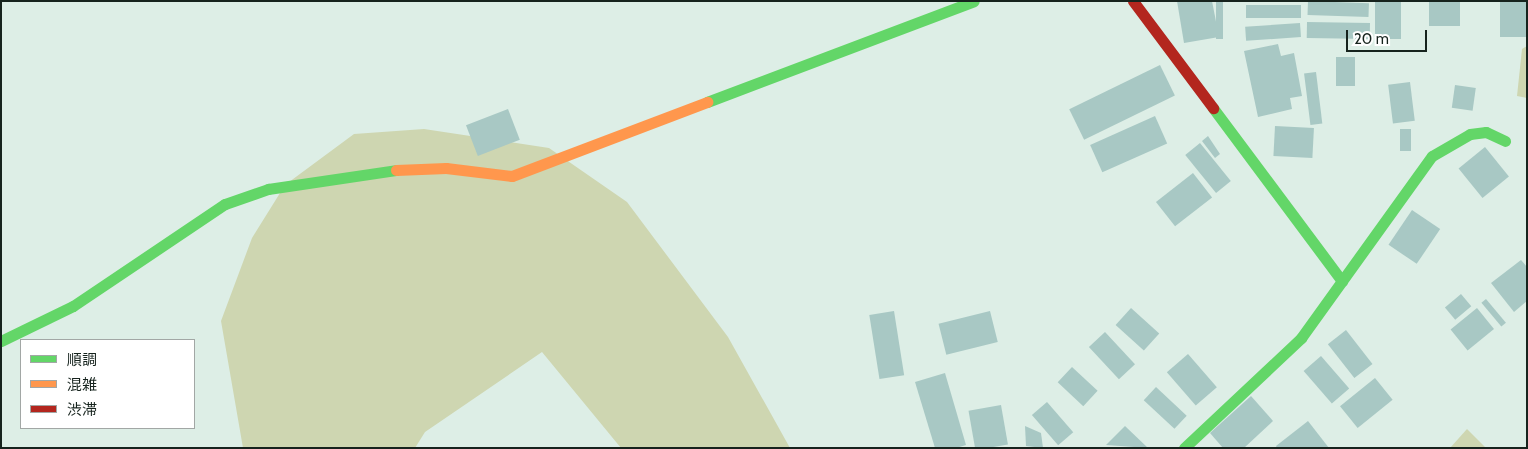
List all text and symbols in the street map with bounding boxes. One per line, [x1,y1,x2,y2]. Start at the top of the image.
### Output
scale bar [1348,20,1429,52]
text: 20 m [1354,30,1389,48]
legend [20,339,195,429]
text: 順調 [67,351,97,369]
text: 混雑 [67,376,97,394]
text: 渋滞 [67,401,97,419]

